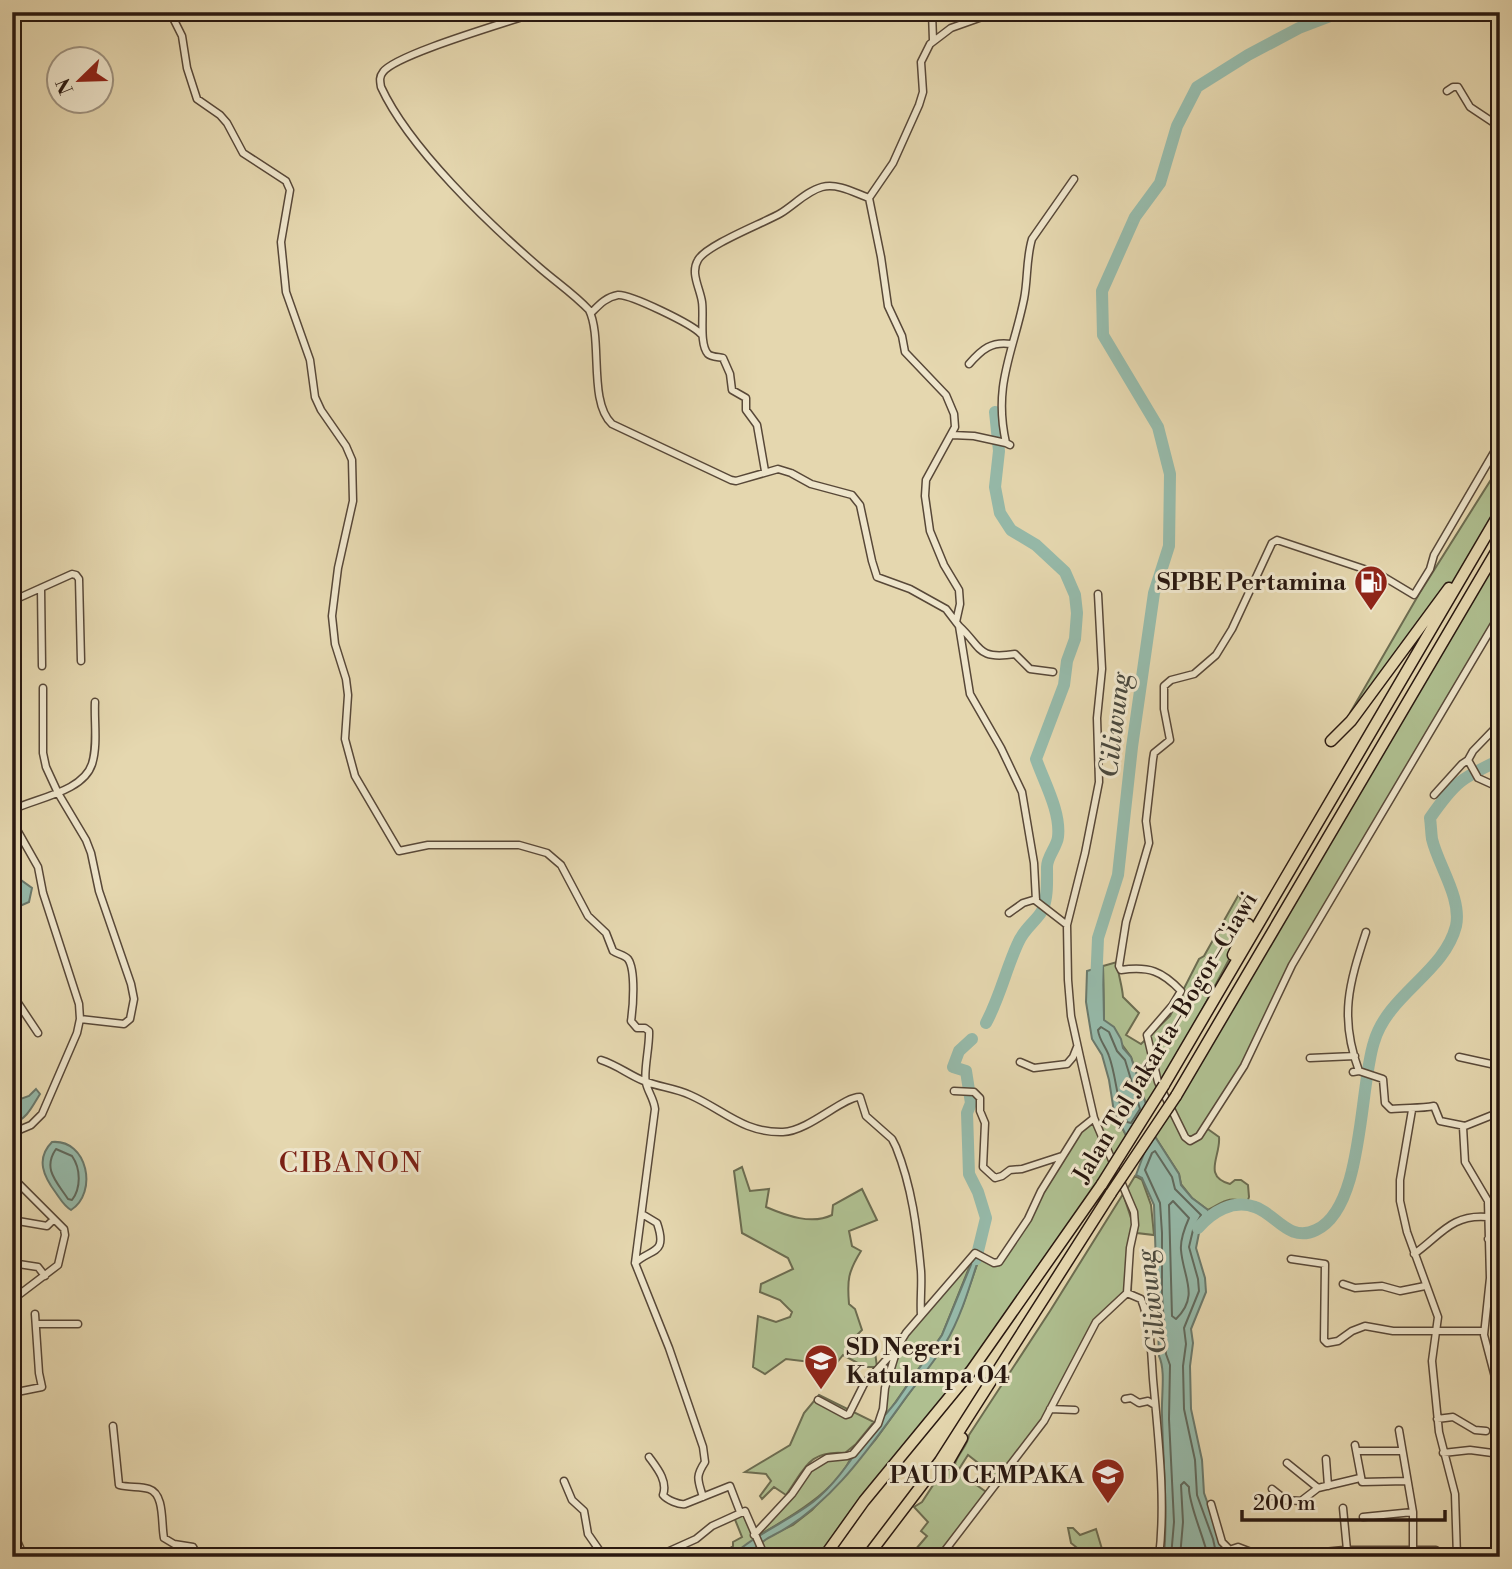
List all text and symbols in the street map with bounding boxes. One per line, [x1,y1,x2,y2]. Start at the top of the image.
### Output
north arrow [46,46,116,116]
text: N [51,75,79,98]
fuel station icon: SPBE Pertamina [1352,563,1390,612]
place label: SPBE Pertamina [1157,568,1347,598]
water label: Ciliwung [1093,669,1137,779]
street label: Jalan Tol Jakarta–Bogor–Ciawi [1066,886,1265,1189]
district label: CIBANON [279,1146,423,1181]
water label: Ciliwung [1129,1246,1174,1356]
place label: SD Negeri Katulampa 04 [846,1333,1010,1391]
school or university icon: SD Negeri Katulampa 04 [802,1342,840,1391]
school or university icon: PAUD CEMPAKA [1089,1456,1127,1505]
place label: PAUD CEMPAKA [890,1461,1085,1491]
scale bar [1242,1478,1446,1522]
text: 200 m [1253,1491,1316,1517]

